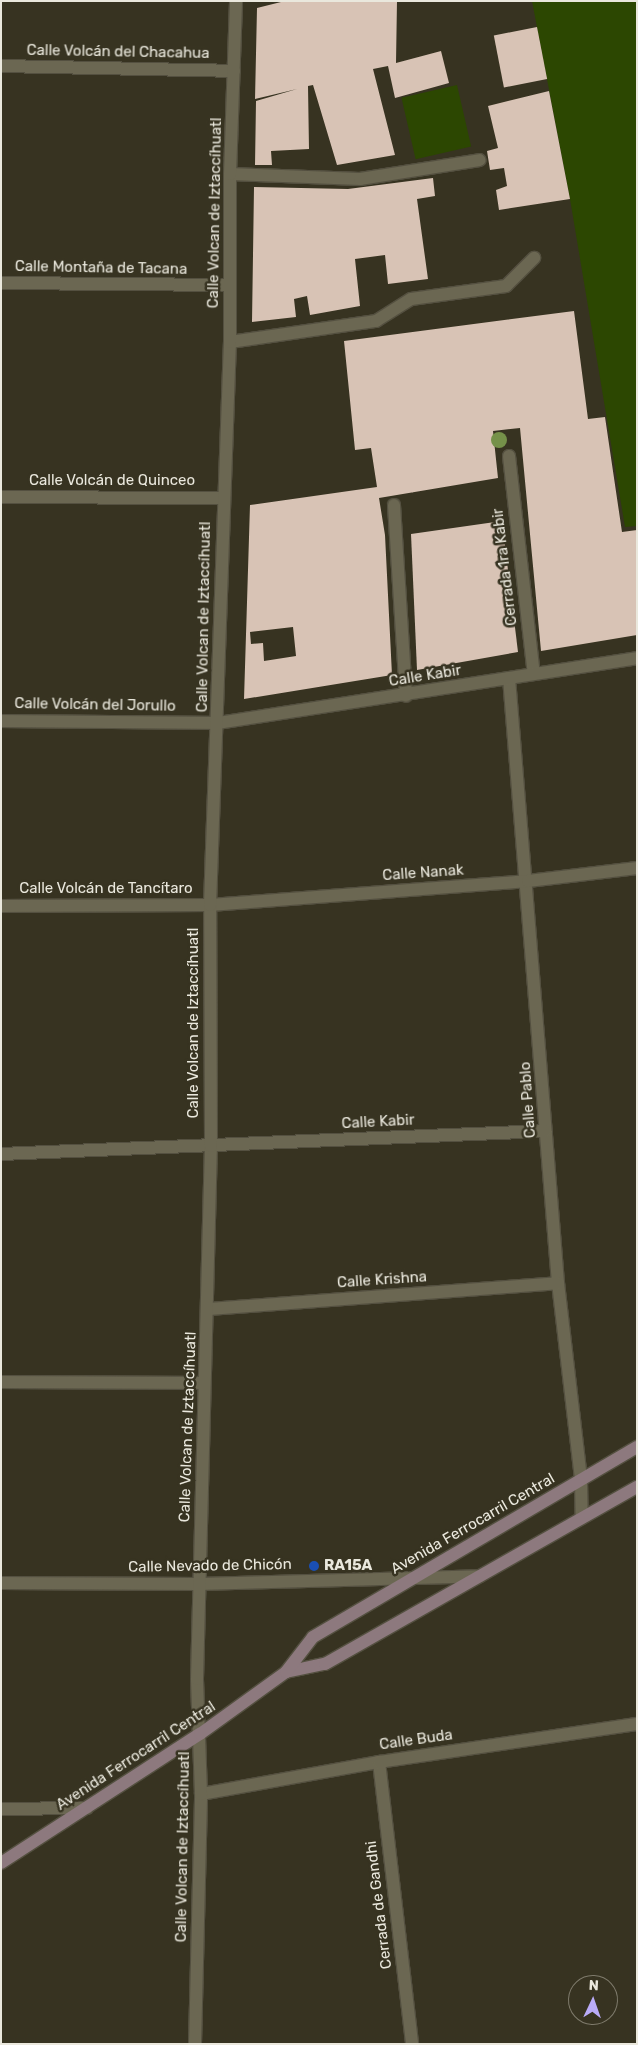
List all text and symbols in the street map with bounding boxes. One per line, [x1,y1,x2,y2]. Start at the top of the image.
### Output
street label: Calle Volcán del Chacahua [26,41,210,63]
street label: Calle Volcan de Iztaccíhuatl [204,117,226,309]
street label: Calle Montaña de Tacana [14,257,188,279]
street label: Calle Volcán de Quinceo [29,472,195,490]
street label: Cerrada 1ra Kabir [489,507,521,627]
street label: Calle Volcan de Iztaccíhuatl [193,521,215,713]
street label: Calle Kabir [388,661,462,691]
street label: Calle Volcán del Jorullo [14,695,176,715]
street label: Calle Nanak [382,861,464,885]
street label: Calle Volcán de Tancítaro [19,880,193,898]
street label: Calle Volcan de Iztaccíhuatl [185,927,203,1119]
street label: Calle Pablo [516,1061,540,1139]
street label: Calle Kabir [341,1111,415,1133]
street label: Calle Krishna [336,1268,428,1292]
street label: Calle Volcan de Iztaccíhuatl [176,1331,200,1523]
street label: Avenida Ferrocarril Central [388,1470,558,1578]
street label: Calle Nevado de Chicón [128,1556,292,1576]
place label: RA15A [324,1557,372,1575]
marker: RA15A [308,1560,320,1572]
street label: Avenida Ferrocarril Central [53,1698,219,1814]
street label: Calle Buda [378,1726,454,1754]
street label: Calle Volcan de Iztaccíhuatl [172,1751,194,1943]
street label: Cerrada de Gandhi [362,1840,396,1970]
north arrow [568,1975,618,2025]
text: N [588,1977,599,1994]

